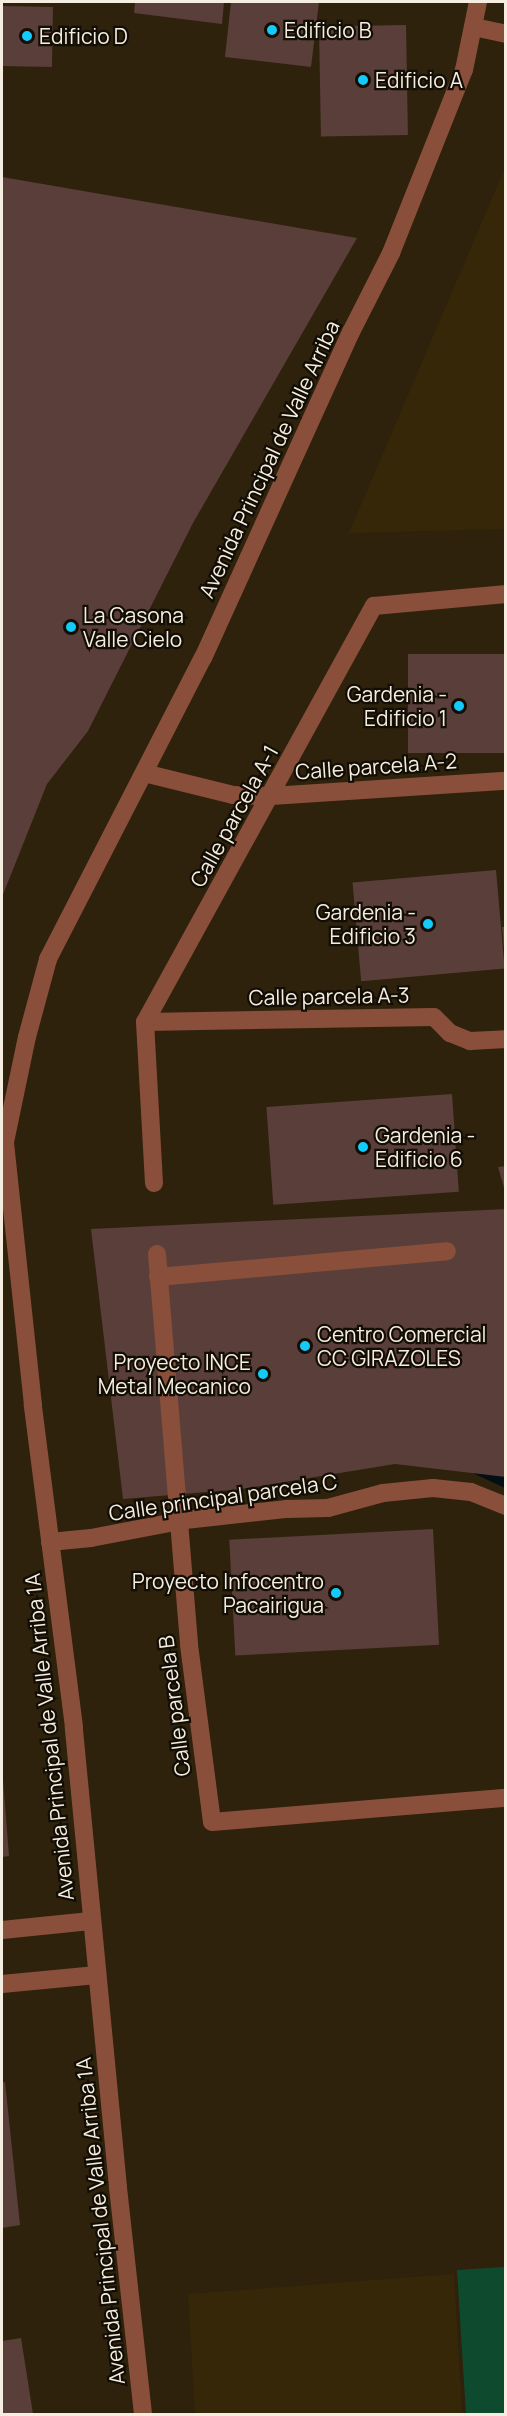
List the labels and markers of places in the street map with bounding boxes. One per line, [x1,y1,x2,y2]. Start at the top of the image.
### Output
place label: Edificio B [284,17,372,43]
place label: Edificio D [39,23,128,49]
marker: Edificio B [265,23,279,37]
marker: Edificio D [20,29,34,43]
place label: Edificio A [375,67,463,93]
marker: Edificio A [356,73,370,87]
place label: La Casona Valle Cielo [83,602,184,652]
marker: La Casona Valle Cielo [64,620,78,634]
place label: Gardenia - Edificio 1 [347,681,447,731]
marker: Gardenia - Edificio 1 [452,699,466,713]
place label: Gardenia - Edificio 3 [316,899,416,949]
marker: Gardenia - Edificio 3 [421,917,435,931]
place label: Gardenia - Edificio 6 [375,1122,475,1172]
marker: Gardenia - Edificio 6 [356,1140,370,1154]
place label: Centro Comercial CC GIRAZOLES [317,1321,486,1371]
marker: Centro Comercial CC GIRAZOLES [298,1339,312,1353]
place label: Proyecto INCE Metal Mecanico [98,1349,251,1399]
marker: Proyecto INCE Metal Mecanico [256,1367,270,1381]
place label: Proyecto Infocentro Pacairigua [132,1568,324,1618]
marker: Proyecto Infocentro Pacairigua [329,1586,343,1600]

